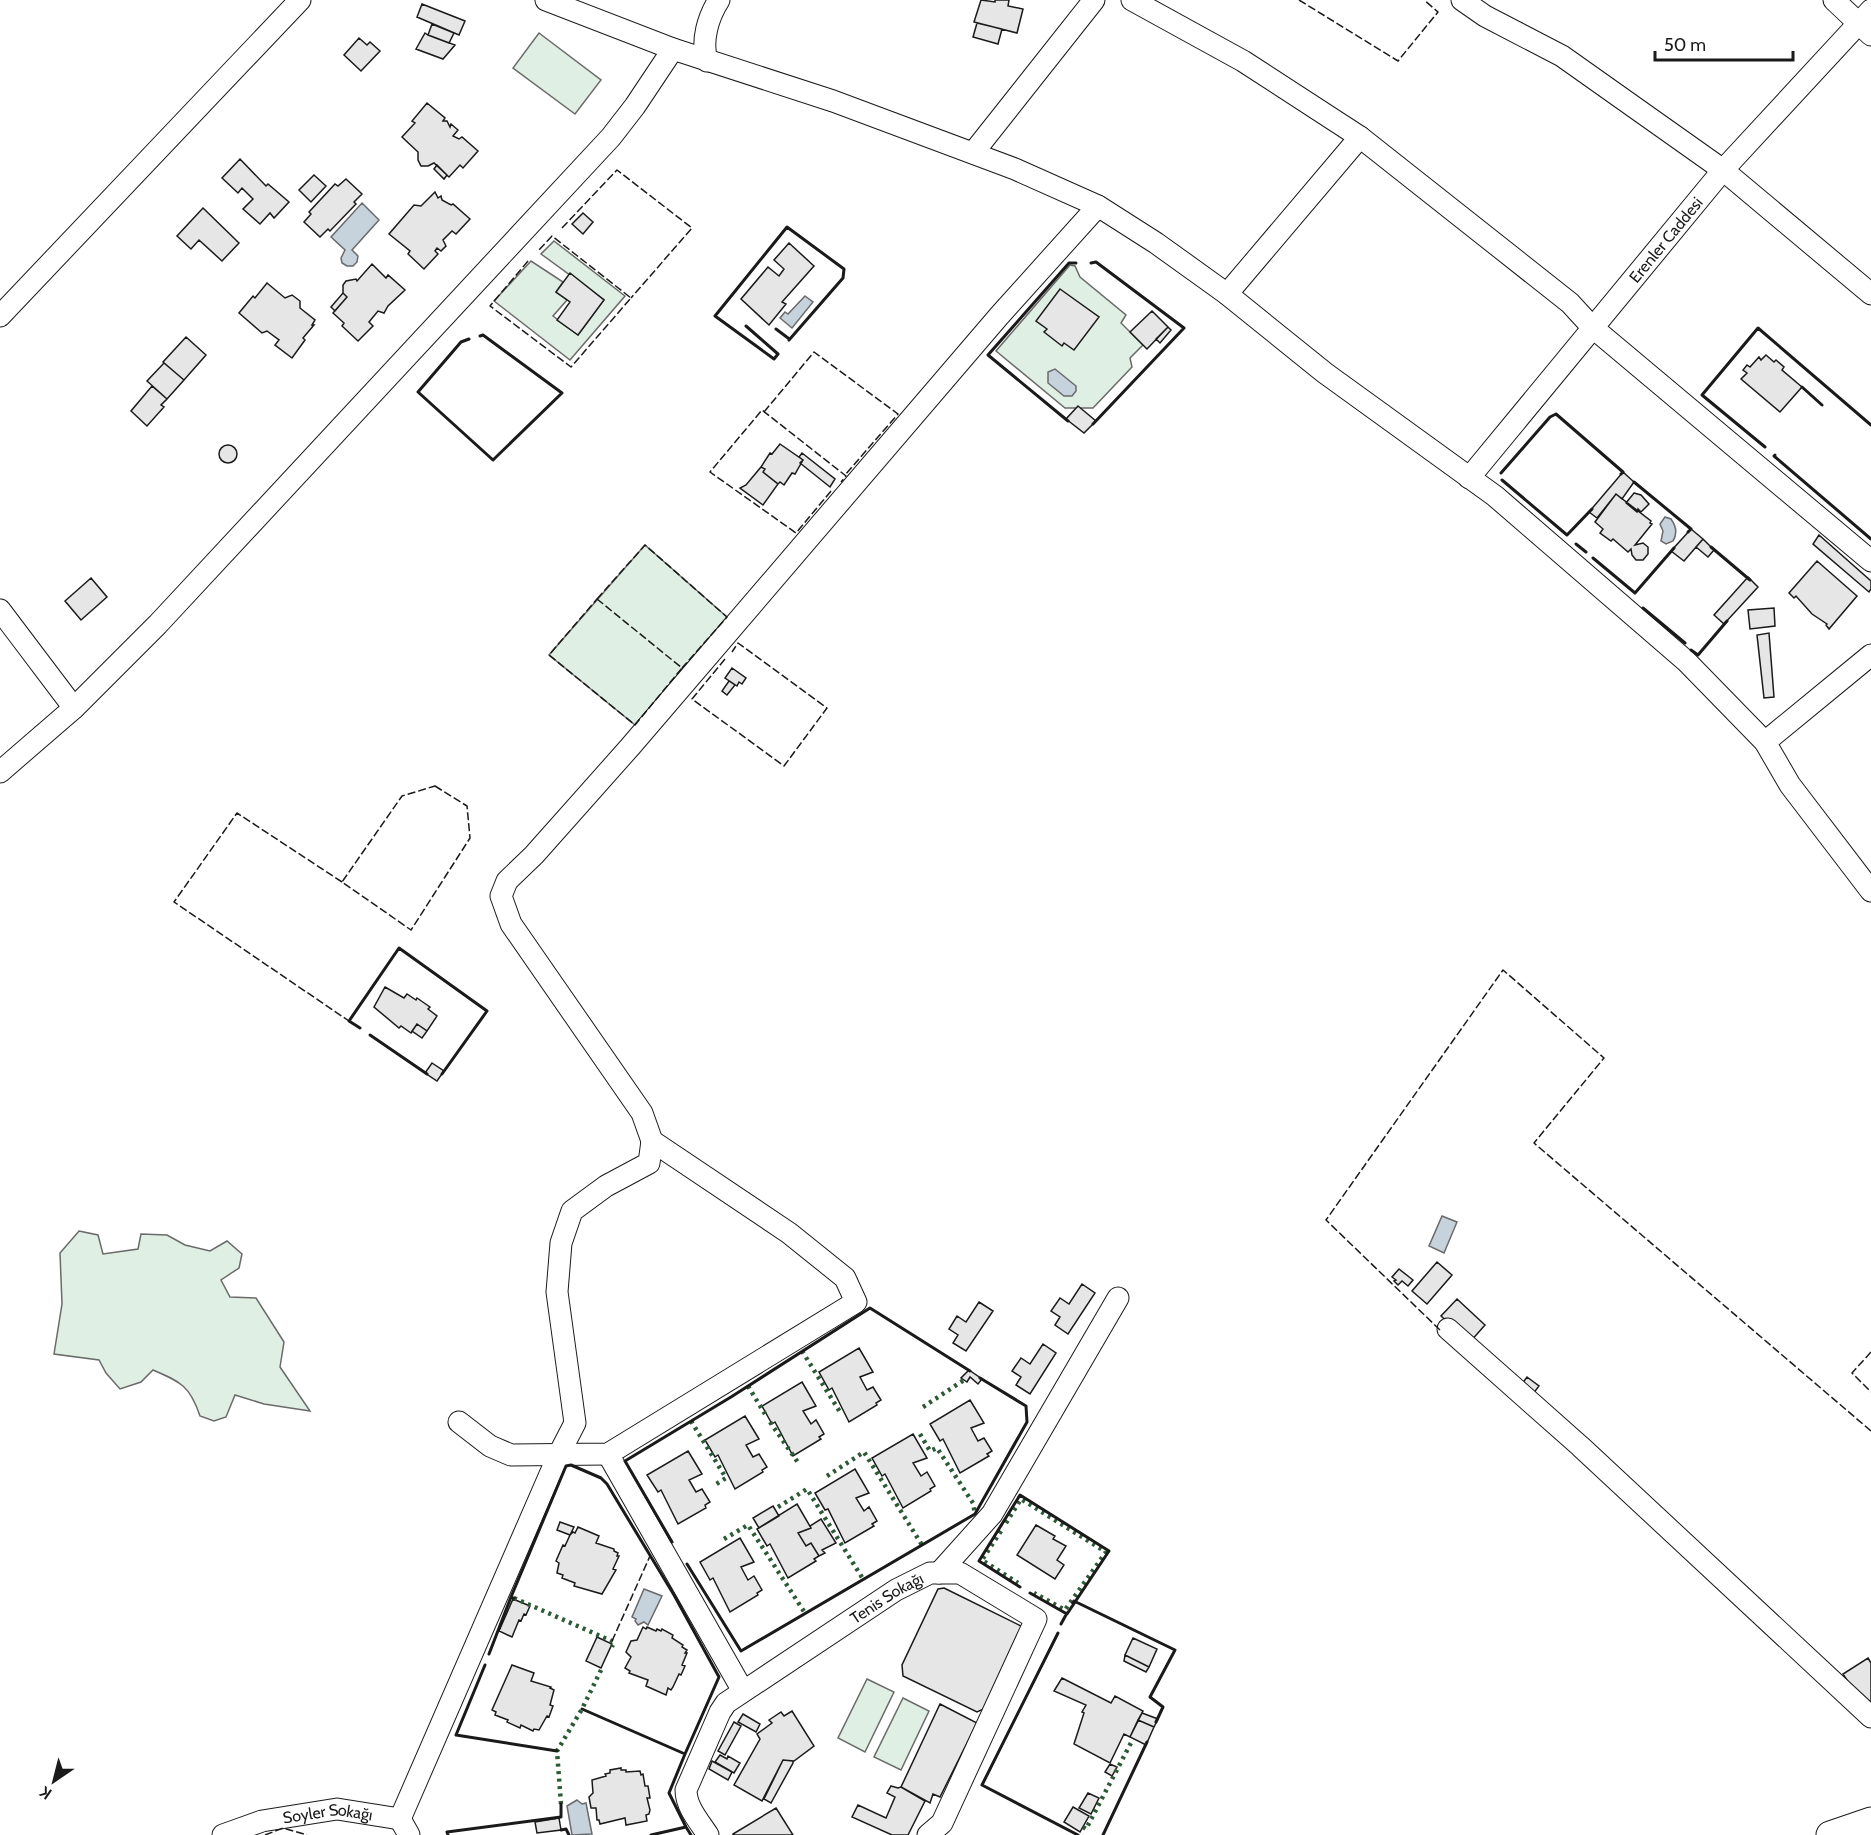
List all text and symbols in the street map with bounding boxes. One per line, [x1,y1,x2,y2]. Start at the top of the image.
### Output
scale bar [1655,24,1793,62]
text: 50 m [1664,34,1706,56]
street label: Erenler Caddesi [1625,193,1707,286]
street label: Tenis Sokağı [847,1569,927,1628]
north arrow [24,1751,84,1811]
text: K [36,1782,55,1804]
street label: Soyler Sokağı [281,1800,374,1828]

